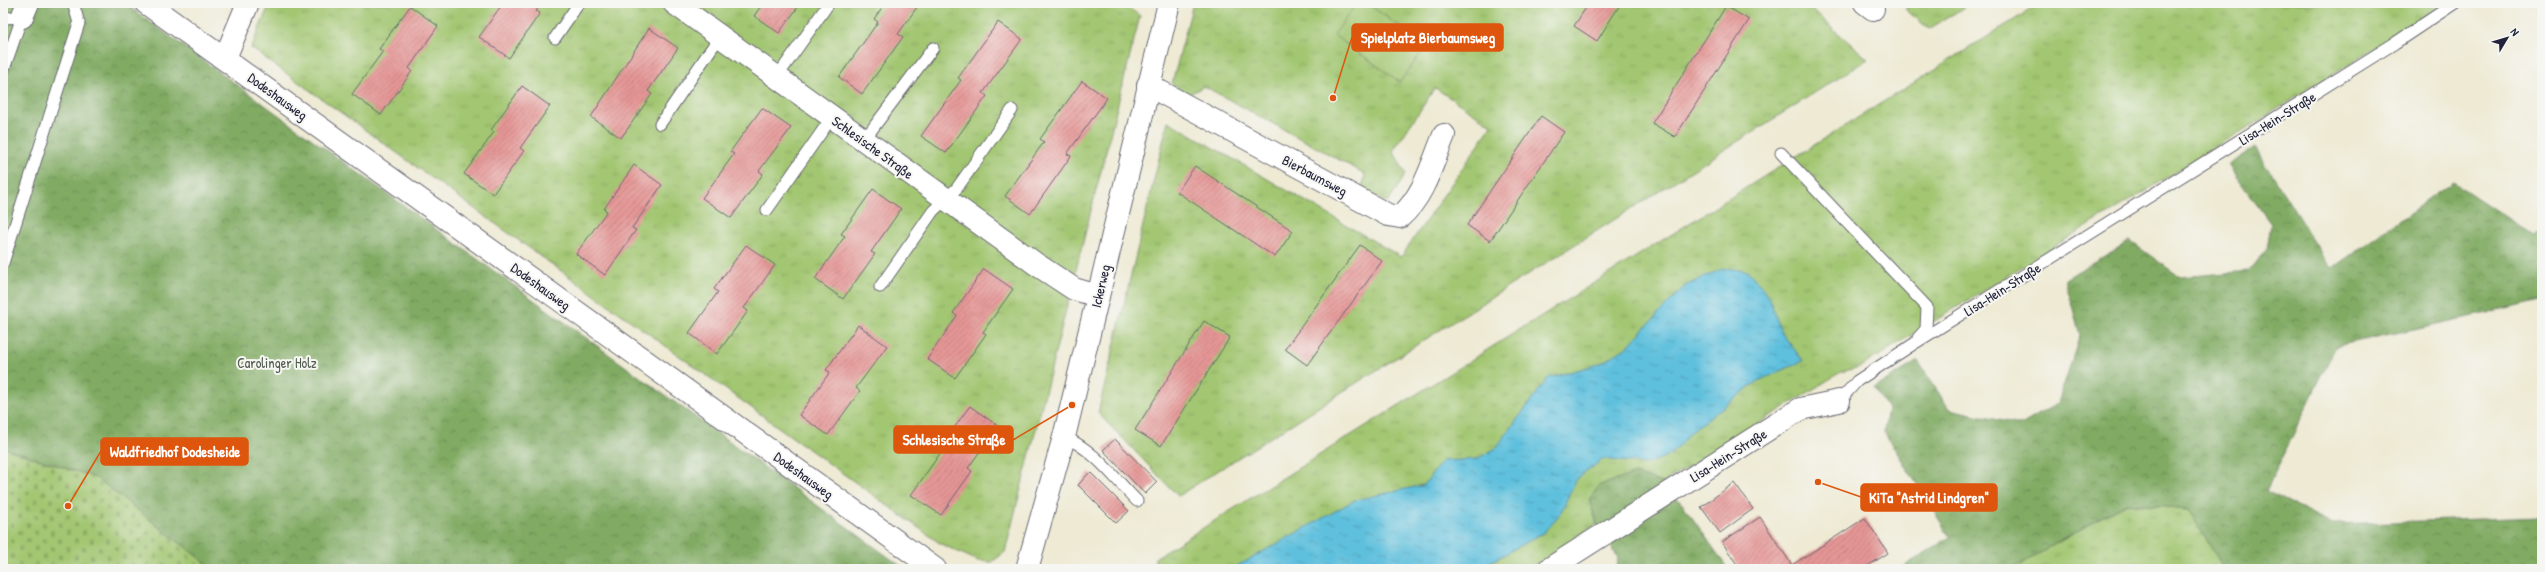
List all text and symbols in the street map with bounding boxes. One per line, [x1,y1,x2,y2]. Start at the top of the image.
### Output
north arrow [2487,18,2527,58]
callout: Spielplatz Bierbaumsweg [1352,24,1503,51]
text: N [2508,25,2522,39]
text: Spielplatz Bierbaumsweg [1361,27,1495,49]
street label: Dodeshausweg [244,68,312,125]
street label: Lisa-Hein-Straße [2235,87,2320,150]
street label: Schlesische Straße [828,111,918,184]
street label: Bierbaumsweg [1279,150,1351,201]
street label: Dodeshausweg [507,258,575,315]
street label: Lisa-Hein-Straße [1960,258,2045,321]
street label: Ickerweg [1086,263,1115,310]
park label: Carolinger Holz [237,353,317,373]
street label: Lisa-Hein-Straße [1686,424,1771,487]
callout: Schlesische Straße [894,426,1013,453]
text: Schlesische Straße [902,429,1006,451]
callout: Waldfriedhof Dodesheide [101,438,248,465]
text: Waldfriedhof Dodesheide [110,441,240,462]
street label: Dodeshausweg [770,447,838,504]
callout: KiTa "Astrid Lindgren" [1861,484,1997,511]
text: KiTa "Astrid Lindgren" [1869,487,1989,509]

